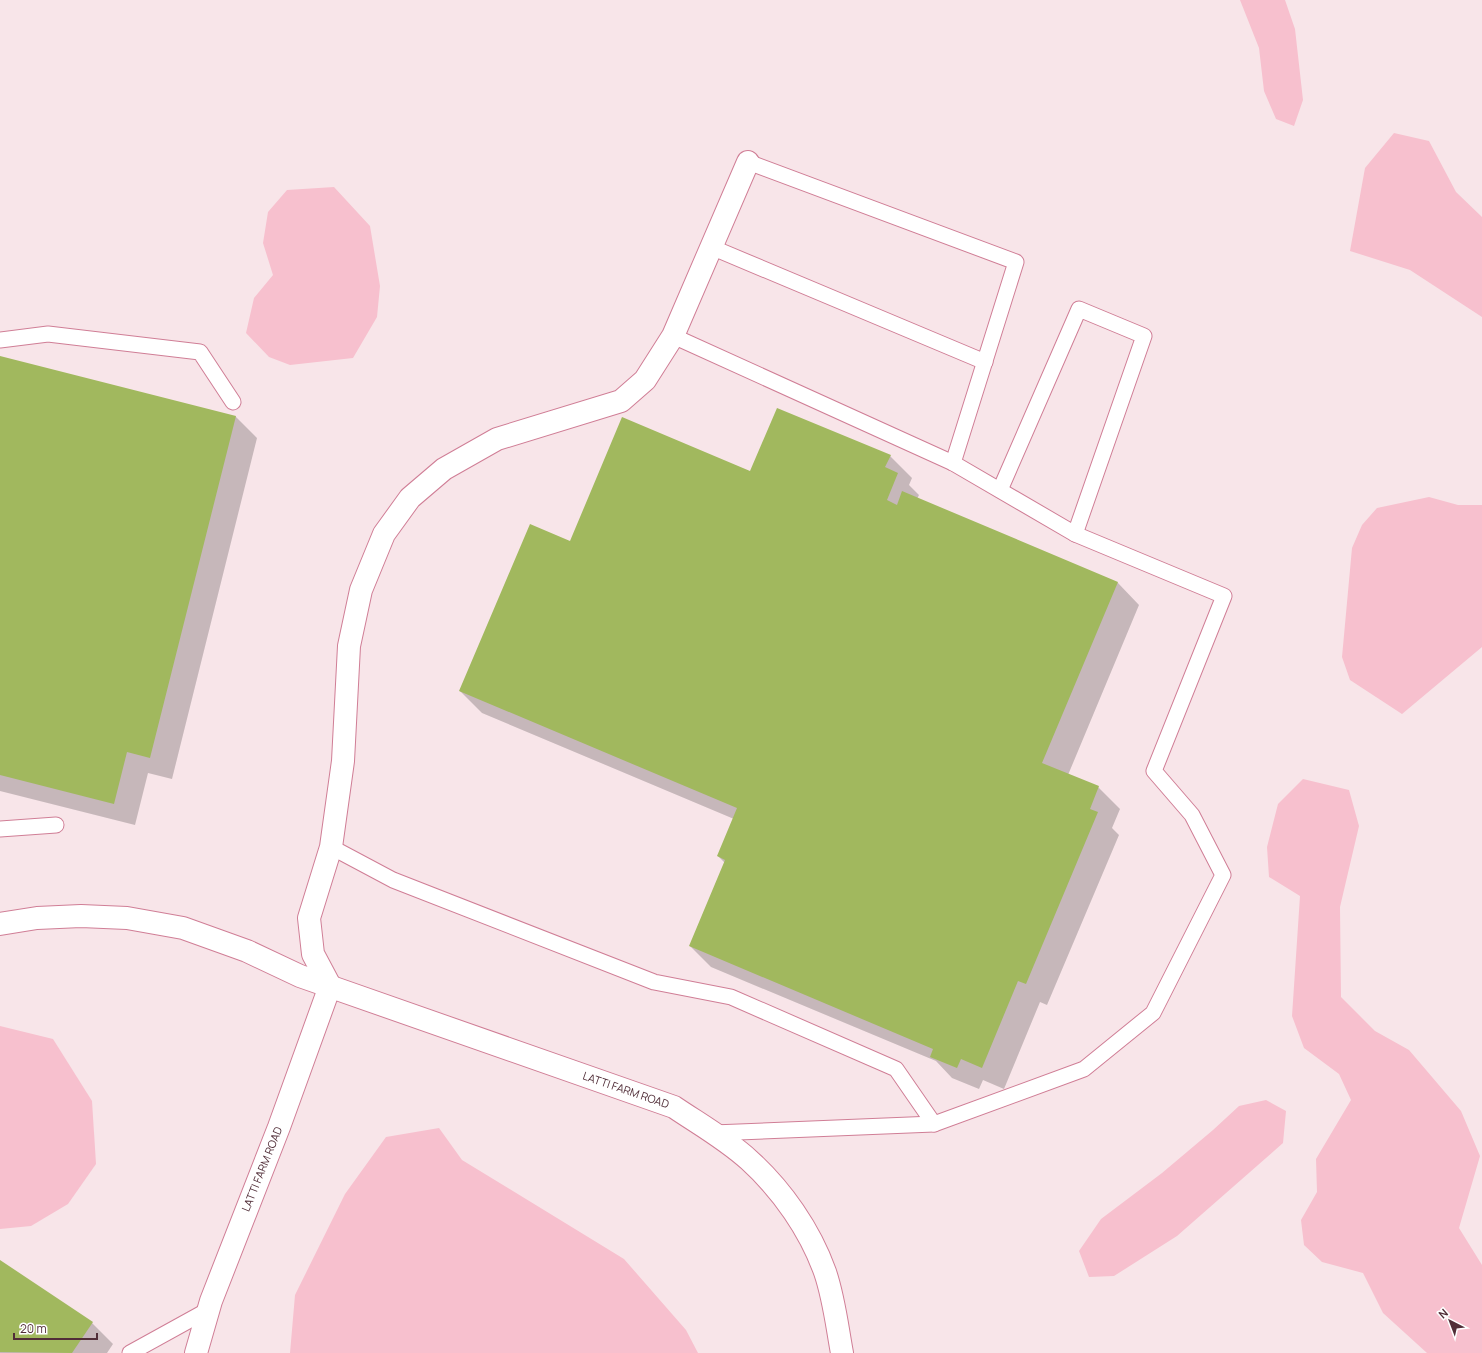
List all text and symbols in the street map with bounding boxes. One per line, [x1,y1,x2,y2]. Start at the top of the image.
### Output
street label: LATTI FARM ROAD [581,1068,671,1111]
street label: LATTI FARM ROAD [238,1124,285,1213]
north arrow [1430,1301,1470,1341]
text: N [1435,1305,1451,1321]
scale bar [14,1315,97,1341]
text: 20 m [20,1320,47,1337]

